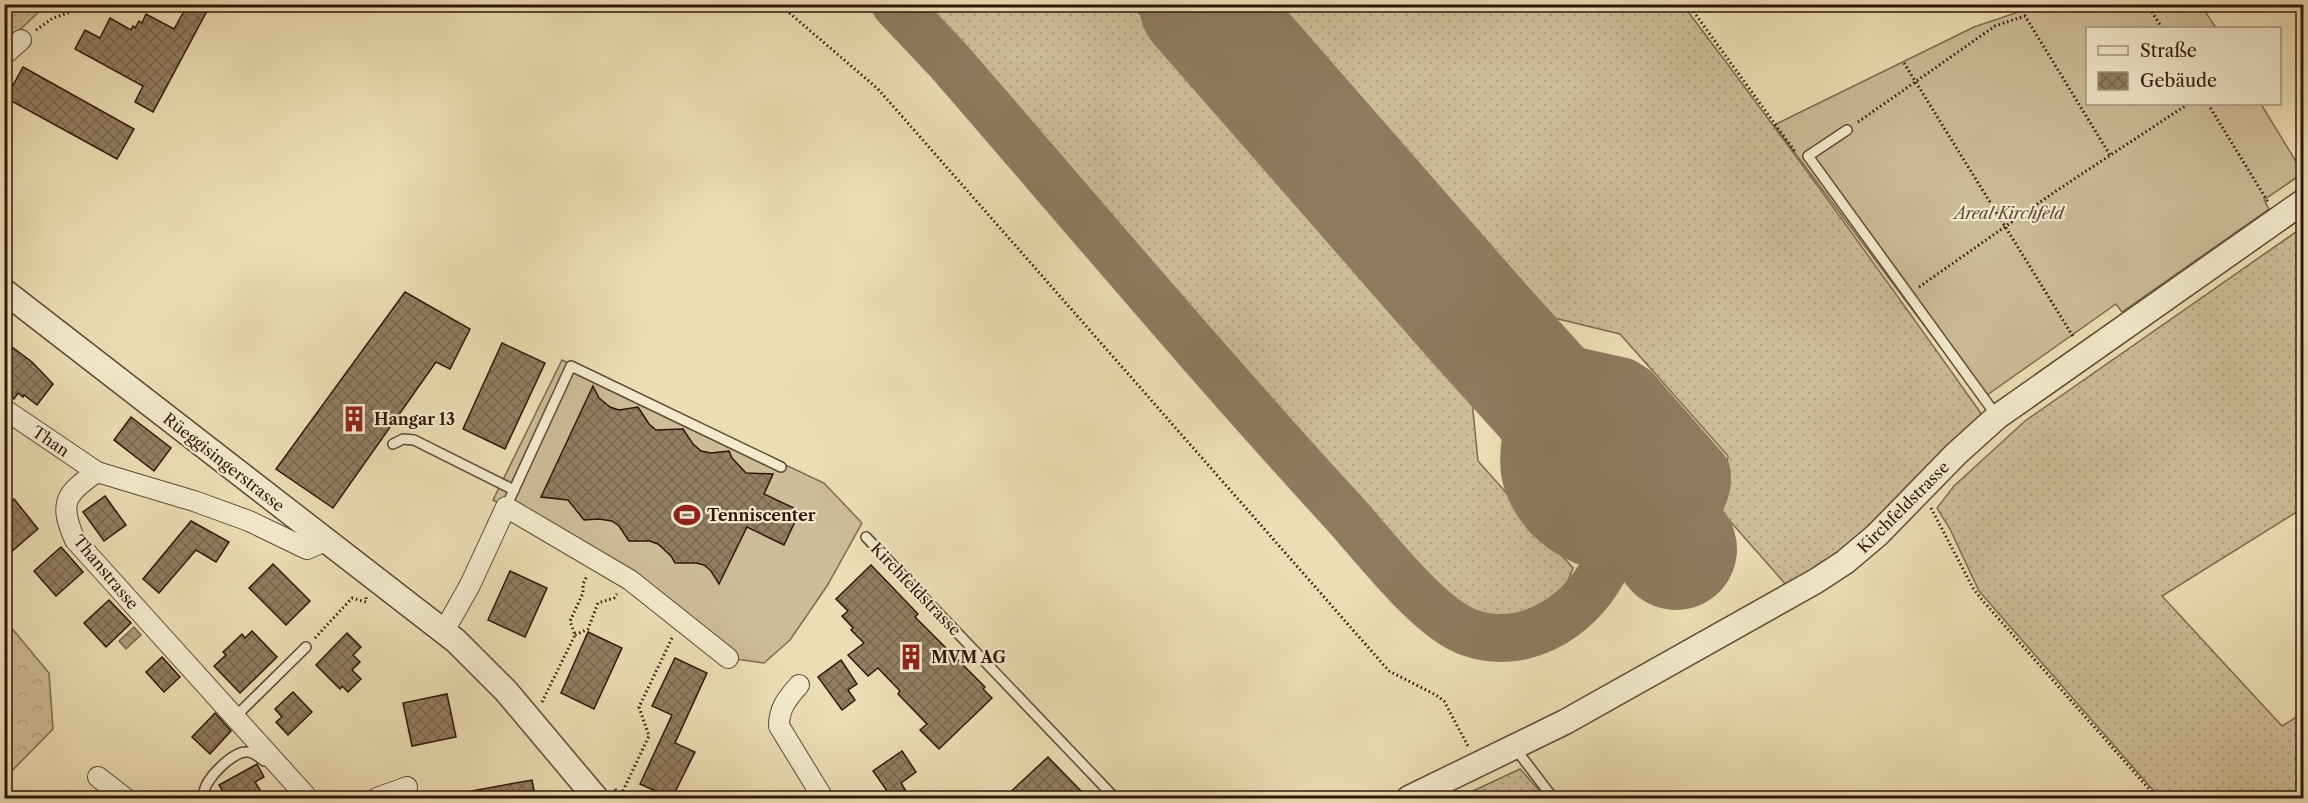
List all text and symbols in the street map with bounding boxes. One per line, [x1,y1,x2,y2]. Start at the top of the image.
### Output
legend [2086,27,2281,105]
text: Straße [2140,40,2197,62]
text: Gebäude [2140,70,2217,92]
park label: Areal Kirchfeld [1951,203,2065,223]
building icon: Hangar 13 [339,404,369,434]
street label: Rüeggisingerstrasse [159,408,289,516]
place label: Hangar 13 [374,409,455,429]
street label: Than [29,421,73,461]
street label: Kirchfeldstrasse [1853,457,1953,557]
sports icon: Tenniscenter [672,500,702,530]
place label: Tenniscenter [707,505,816,525]
street label: Thanstrasse [69,531,143,613]
street label: Kirchfeldstrasse [867,538,966,640]
building icon: MVM AG [896,642,926,672]
place label: MVM AG [931,647,1007,667]

